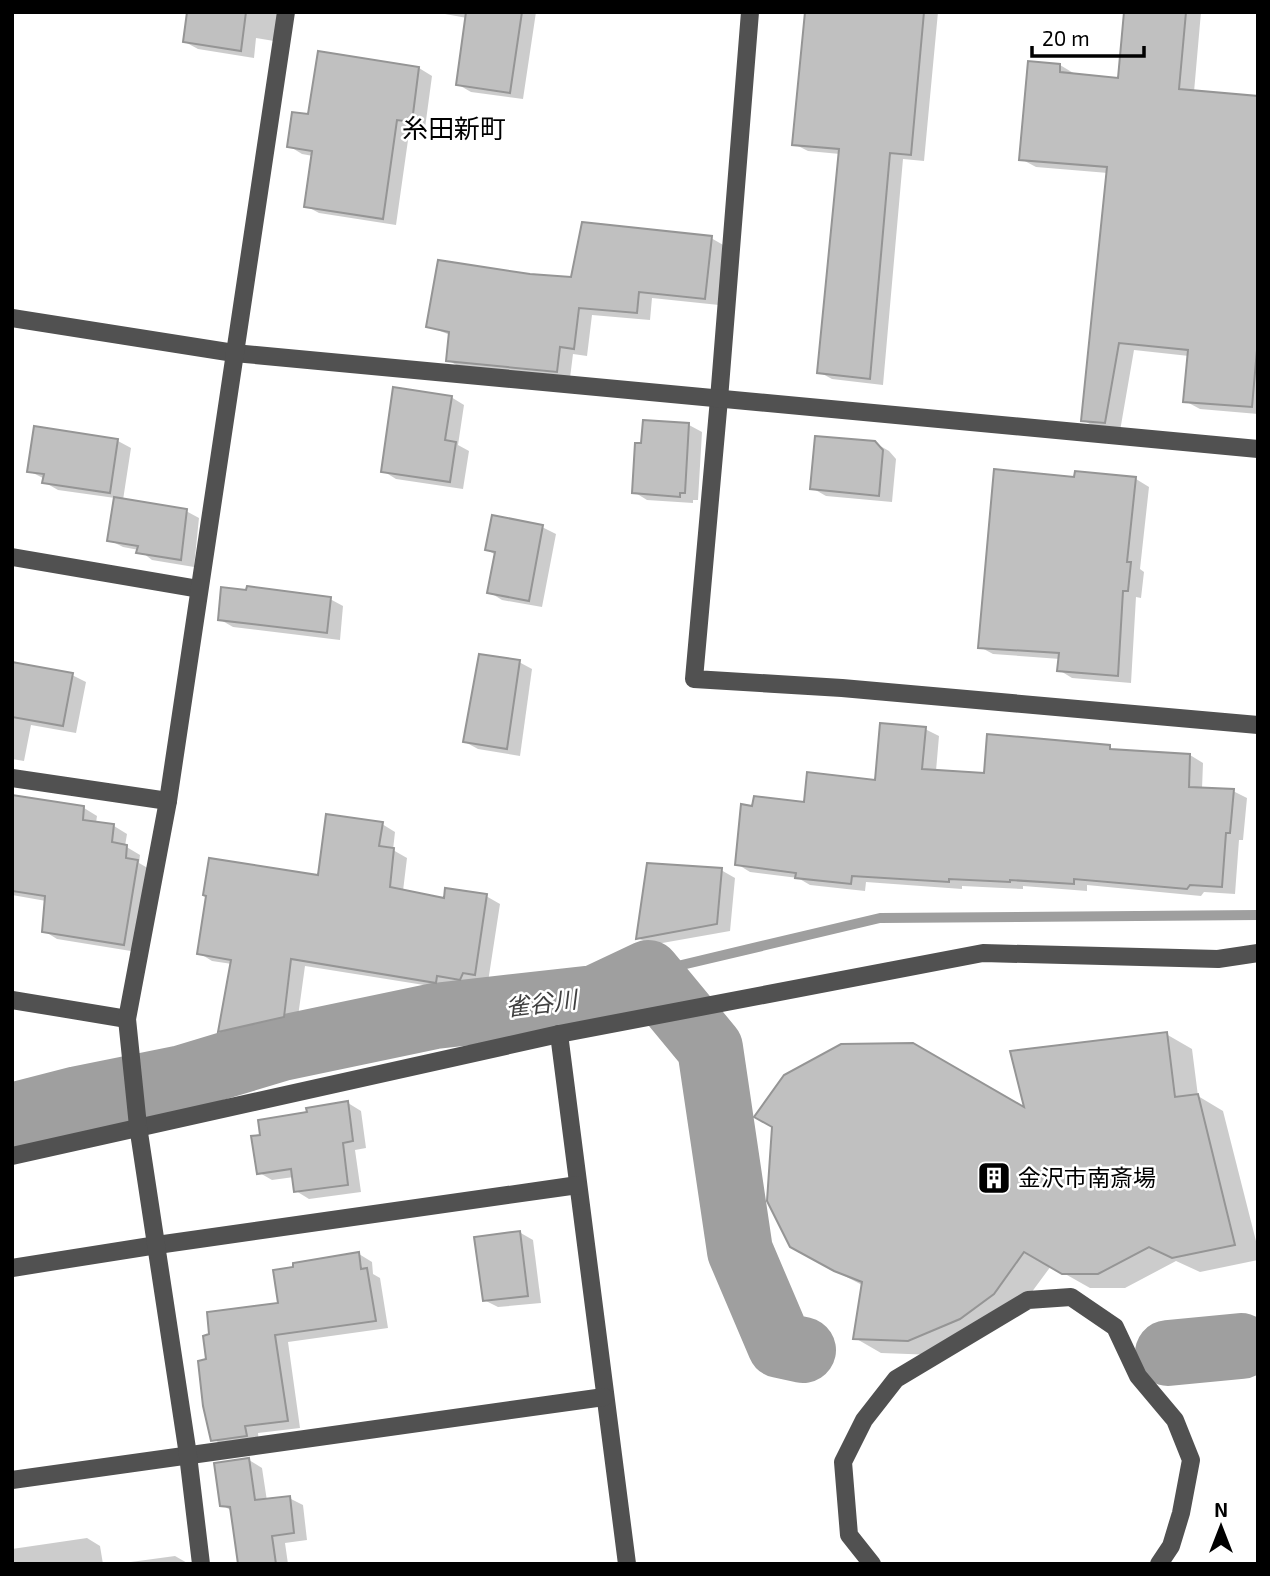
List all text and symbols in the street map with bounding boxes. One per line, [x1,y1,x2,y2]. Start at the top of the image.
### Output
scale bar [1032,14,1144,58]
text: 20 m [1042,25,1090,50]
district label: 糸田新町 [402,112,506,143]
water label: 雀谷川 [503,983,581,1021]
building icon: 金沢市南斎場 [975,1159,1013,1197]
place label: 金沢市南斎場 [1018,1163,1156,1191]
north arrow [1186,1492,1256,1562]
text: N [1214,1498,1228,1521]

